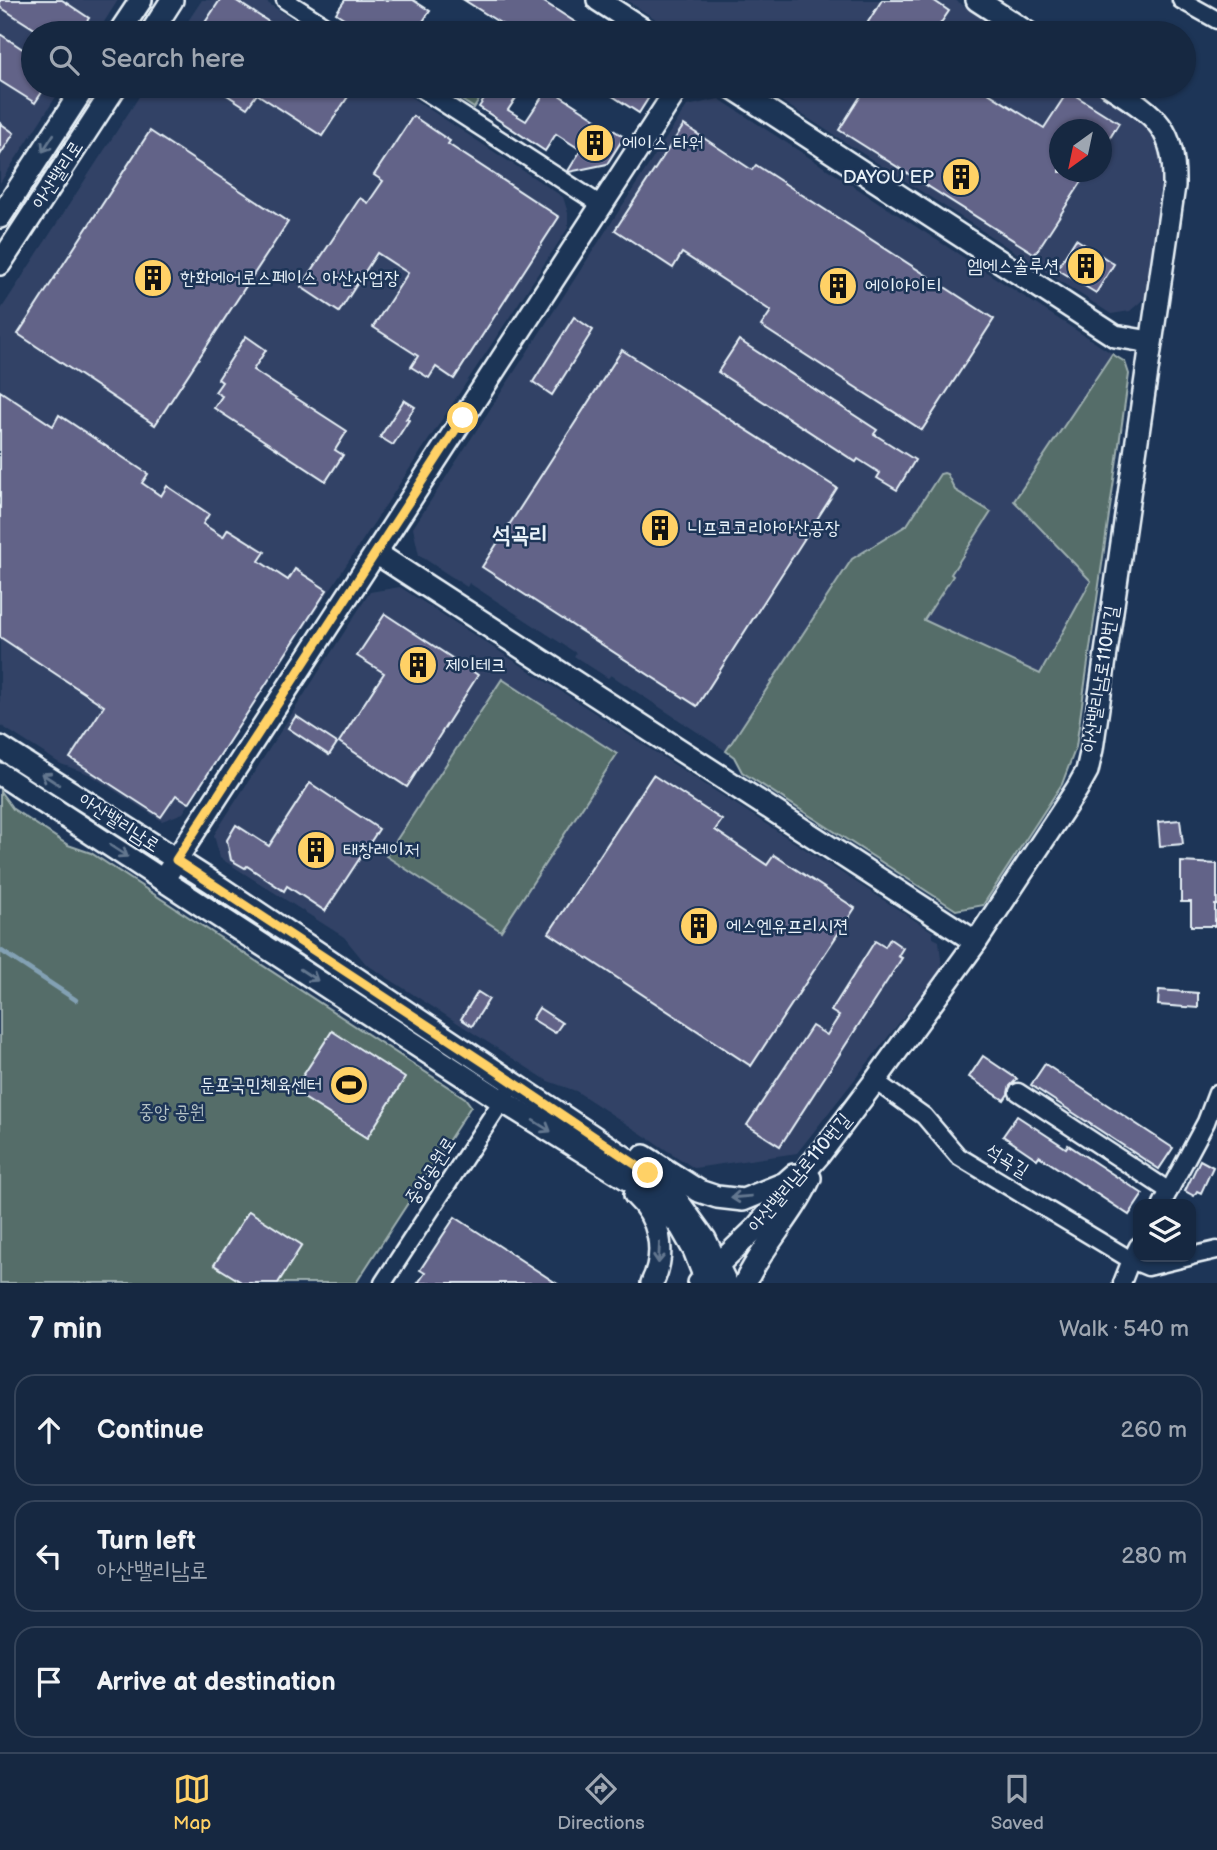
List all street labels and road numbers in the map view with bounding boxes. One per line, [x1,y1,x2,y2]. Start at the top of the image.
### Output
street label: 아산밸리로 [28,137,88,213]
street label: 아산밸리남로110번길 [1078,604,1124,754]
street label: 아산밸리남로 [74,788,164,858]
street label: 아산밸리남로110번길 [744,1109,856,1237]
street label: 중앙공원로 [401,1133,461,1209]
street label: 석곡길 [981,1139,1033,1183]

